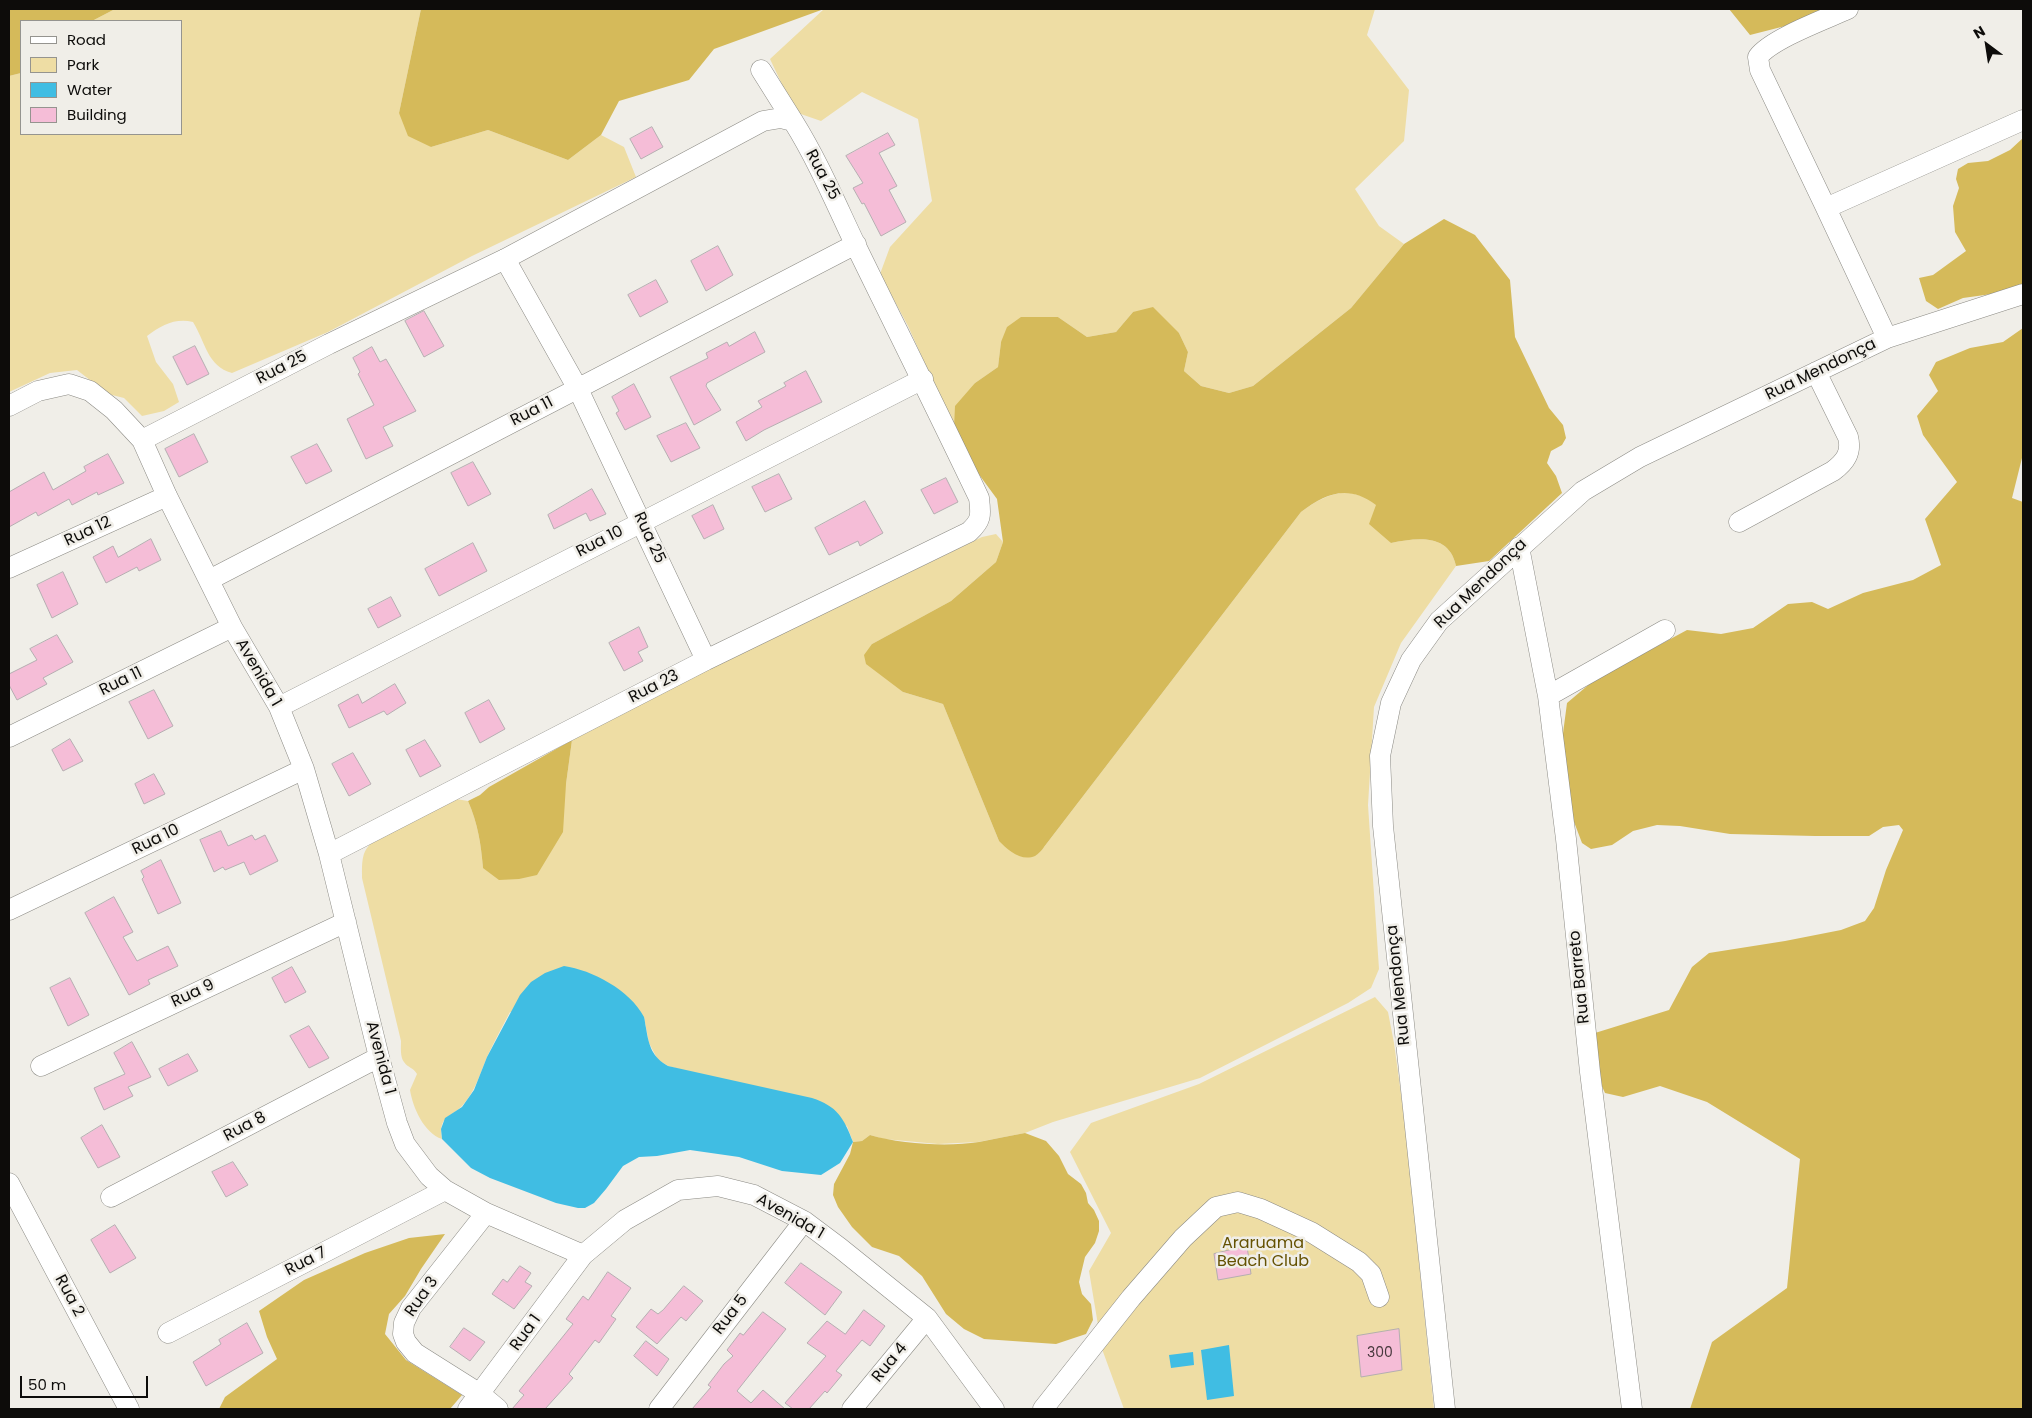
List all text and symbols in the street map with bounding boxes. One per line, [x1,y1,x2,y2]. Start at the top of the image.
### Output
legend [20,20,182,135]
north arrow [1962,20,2012,70]
text: N [1970,21,1989,43]
text: Road [67,29,106,50]
text: Park [67,54,99,75]
text: Water [67,79,112,100]
text: Building [67,104,127,125]
street label: Rua 25 [801,147,843,203]
street label: Rua Mendonça [1762,335,1880,405]
street label: Rua 25 [253,347,311,389]
street label: Rua 11 [507,393,557,431]
street label: Rua 25 [629,509,669,567]
street label: Rua 12 [62,513,114,551]
street label: Rua 10 [573,522,627,562]
street label: Rua Mendonça [1431,535,1531,633]
street label: Avenida 1 [231,636,285,710]
street label: Rua 11 [96,663,146,701]
street label: Rua 23 [626,666,682,708]
street label: Rua 10 [129,820,183,860]
street label: Rua Mendonça [1383,924,1415,1046]
street label: Rua Barreto [1566,929,1594,1025]
street label: Rua 9 [168,976,218,1012]
street label: Avenida 1 [361,1019,399,1097]
street label: Rua 8 [221,1108,269,1146]
street label: Avenida 1 [753,1190,827,1244]
park label: Araruama Beach Club [1217,1234,1309,1272]
street label: Rua 7 [282,1244,330,1280]
street label: Rua 2 [50,1272,88,1320]
street label: Rua 3 [401,1273,443,1321]
street label: Rua 5 [710,1291,752,1339]
street label: Rua 1 [506,1311,546,1355]
street label: Rua 4 [868,1339,912,1387]
house number: 300 [1367,1345,1393,1361]
scale bar [22,1366,150,1398]
text: 50 m [28,1374,66,1395]

